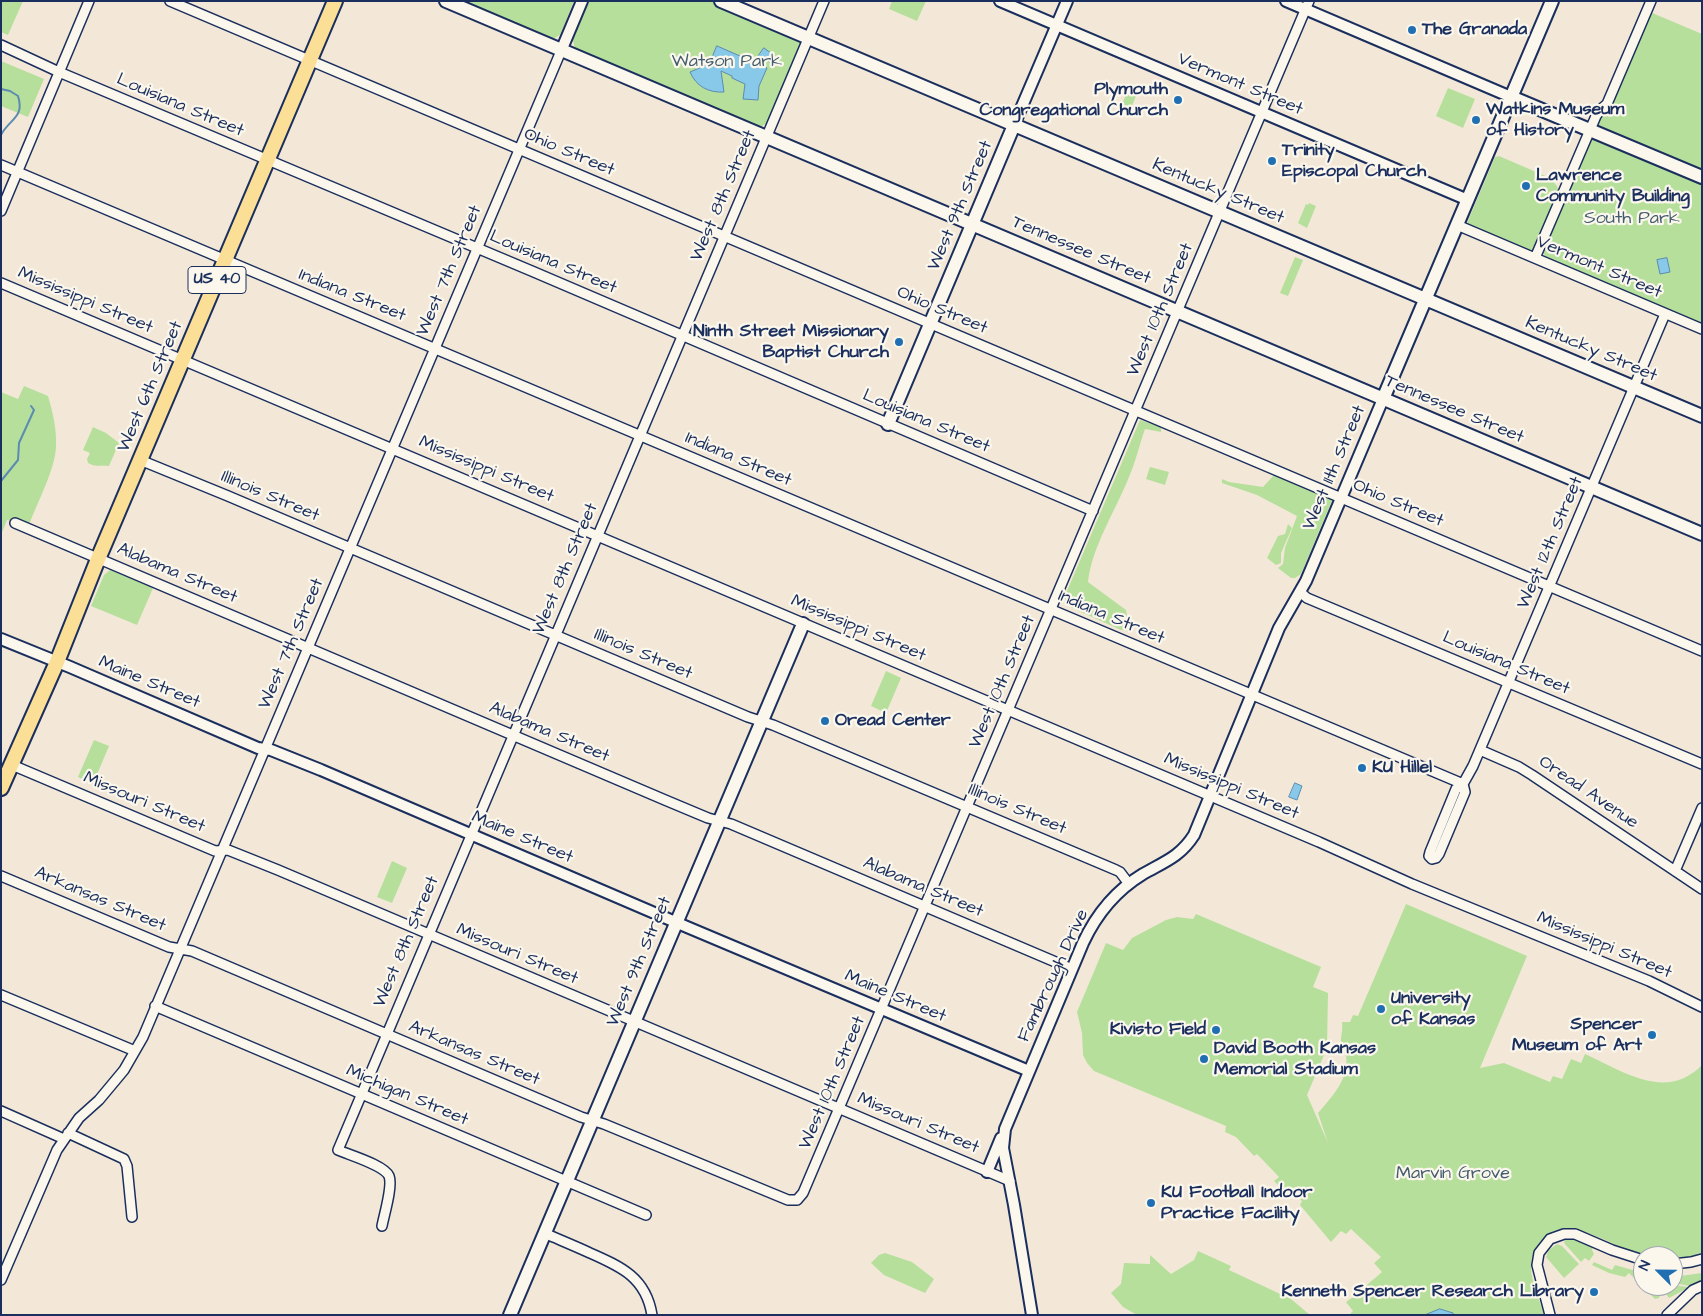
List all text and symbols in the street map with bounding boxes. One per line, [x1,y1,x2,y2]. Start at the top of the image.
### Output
place label: The Granada [1422,19,1527,41]
marker: The Granada [1406,24,1418,36]
street label: Vermont Street [1174,49,1306,121]
park label: Watson Park [672,51,782,73]
street label: Louisiana Street [113,69,247,143]
place label: Plymouth Congregational Church [979,79,1168,122]
marker: Plymouth Congregational Church [1172,94,1184,106]
place label: Watkins Museum of History [1486,99,1624,142]
marker: Watkins Museum of History [1470,114,1482,126]
street label: Ohio Street [520,124,618,182]
street label: West 8th Street [687,127,761,265]
street label: West 9th Street [924,138,998,274]
place label: Trinity Episcopal Church [1282,140,1426,182]
street label: Kentucky Street [1149,154,1287,230]
marker: Trinity Episcopal Church [1266,155,1278,167]
place label: Lawrence Community Building [1536,165,1690,208]
marker: Lawrence Community Building [1520,180,1532,192]
street label: West 7th Street [413,202,487,340]
park label: South Park [1584,208,1680,230]
street label: Tennessee Street [1008,212,1154,290]
street label: Louisiana Street [486,226,620,300]
street label: Vermont Street [1533,232,1665,304]
street label: West 10th Street [1123,240,1199,380]
street label: Mississippi Street [14,263,156,339]
street label: Indiana Street [295,265,409,327]
road number: US 40 [188,266,246,294]
street label: Ohio Street [893,282,991,340]
street label: Kentucky Street [1522,312,1660,388]
street label: West 6th Street [114,318,188,456]
place label: Ninth Street Missionary Baptist Church [693,321,889,364]
marker: Ninth Street Missionary Baptist Church [893,336,905,348]
street label: Tennessee Street [1381,371,1527,449]
street label: Louisiana Street [859,385,993,459]
street label: West 11th Street [1299,402,1371,534]
street label: Indiana Street [681,428,795,492]
street label: Mississippi Street [415,432,557,508]
street label: Illinois Street [218,467,322,527]
street label: West 12th Street [1513,474,1589,612]
street label: Ohio Street [1349,475,1447,533]
street label: West 8th Street [529,500,603,638]
street label: Alabama Street [114,539,240,609]
street label: West 7th Street [255,575,329,713]
street label: Indiana Street [1054,586,1168,650]
street label: Mississippi Street [787,591,929,667]
street label: West 10th Street [965,612,1041,752]
street label: Illinois Street [591,625,695,685]
street label: Louisiana Street [1439,627,1573,701]
street label: Maine Street [95,652,203,714]
street label: Alabama Street [486,698,612,768]
place label: Oread Center [835,710,951,732]
marker: Oread Center [819,715,831,727]
street label: Mississippi Street [1160,749,1302,825]
street label: Oread Avenue [1534,752,1642,834]
place label: KU Hillel [1372,757,1432,779]
marker: KU Hillel [1356,762,1368,774]
street label: Missouri Street [80,768,208,838]
street label: Illinois Street [965,780,1069,840]
street label: Maine Street [468,807,576,869]
street label: Alabama Street [860,853,986,923]
street label: Arkansas Street [31,863,169,937]
street label: West 8th Street [370,873,444,1011]
street label: West 9th Street [603,894,677,1030]
street label: Fambrough Drive [1014,906,1094,1046]
street label: Mississippi Street [1533,908,1675,984]
street label: Missouri Street [453,920,581,990]
street label: Maine Street [841,966,949,1028]
place label: University of Kansas [1391,988,1475,1030]
marker: University of Kansas [1375,1003,1387,1015]
street label: West 10th Street [795,1013,871,1153]
place label: Spencer Museum of Art [1512,1014,1642,1056]
street label: Arkansas Street [405,1017,543,1091]
place label: Kivisto Field [1110,1019,1206,1041]
marker: Kivisto Field [1210,1024,1222,1036]
marker: Spencer Museum of Art [1646,1029,1658,1041]
place label: David Booth Kansas Memorial Stadium [1214,1038,1376,1080]
marker: David Booth Kansas Memorial Stadium [1198,1053,1210,1065]
street label: Michigan Street [343,1061,471,1131]
street label: Missouri Street [854,1089,982,1159]
park label: Marvin Grove [1396,1163,1510,1185]
place label: KU Football Indoor Practice Facility [1161,1182,1312,1224]
marker: KU Football Indoor Practice Facility [1145,1197,1157,1209]
north arrow [1633,1246,1683,1296]
text: N [1634,1258,1656,1273]
place label: Kenneth Spencer Research Library [1281,1281,1584,1303]
marker: Kenneth Spencer Research Library [1588,1286,1600,1298]

